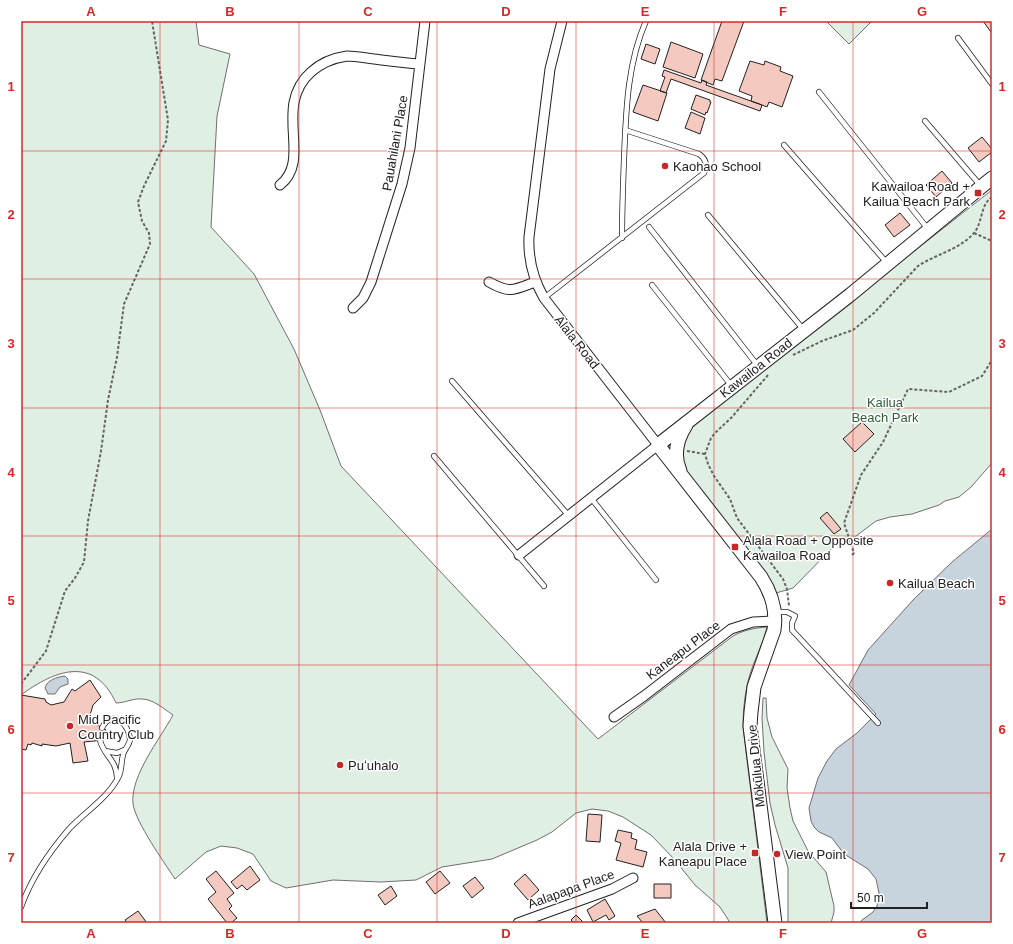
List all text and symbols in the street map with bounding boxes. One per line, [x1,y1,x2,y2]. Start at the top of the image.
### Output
text: A [86,4,96,19]
text: B [225,4,235,19]
text: C [363,4,373,19]
text: D [501,4,511,19]
text: E [641,4,650,19]
text: F [779,4,787,19]
text: G [917,4,927,19]
text: 1 [7,79,15,94]
text: 1 [998,79,1006,94]
street label: Pauahilani Place [379,94,411,192]
place label: Kaohao School [673,159,761,174]
marker: Kaohao School [660,161,670,171]
place label: Kawailoa Road + Kailua Beach Park [863,179,970,209]
marker: Kawailoa Road + Kailua Beach Park [973,188,983,198]
text: 2 [7,207,15,222]
text: 2 [998,207,1006,222]
street label: Alala Road [552,312,602,372]
street label: Kawailoa Road [717,335,795,401]
text: 3 [7,336,15,351]
text: 3 [998,336,1006,351]
park label: Kailua Beach Park [851,395,919,425]
text: 4 [7,465,15,480]
text: 4 [998,465,1006,480]
place label: Alala Road + Opposite Kawailoa Road [743,533,873,563]
marker: Alala Road + Opposite Kawailoa Road [730,542,740,552]
place label: Kailua Beach [898,576,975,591]
marker: Kailua Beach [885,578,895,588]
text: 5 [7,593,15,608]
text: 5 [998,593,1006,608]
street label: Kaneapu Place [643,617,723,683]
place label: Mid Pacific Country Club [78,712,154,742]
marker: Mid Pacific Country Club [65,721,75,731]
text: 6 [7,722,15,737]
text: 6 [998,722,1006,737]
street label: Mōkūlua Drive [744,724,768,808]
place label: Puʻuhalo [348,758,399,773]
marker: Puʻuhalo [335,760,345,770]
place label: Alala Drive + Kaneapu Place [659,839,747,869]
place label: View Point [785,847,847,862]
marker: Alala Drive + Kaneapu Place [750,848,760,858]
marker: View Point [772,849,782,859]
text: 7 [7,850,15,865]
text: 7 [998,850,1006,865]
street label: Aalapapa Place [526,866,616,912]
scale bar [851,884,927,910]
text: 50 m [857,891,884,905]
text: A [86,926,96,941]
text: B [225,926,235,941]
text: C [363,926,373,941]
text: D [501,926,511,941]
text: E [641,926,650,941]
text: F [779,926,787,941]
text: G [917,926,927,941]

